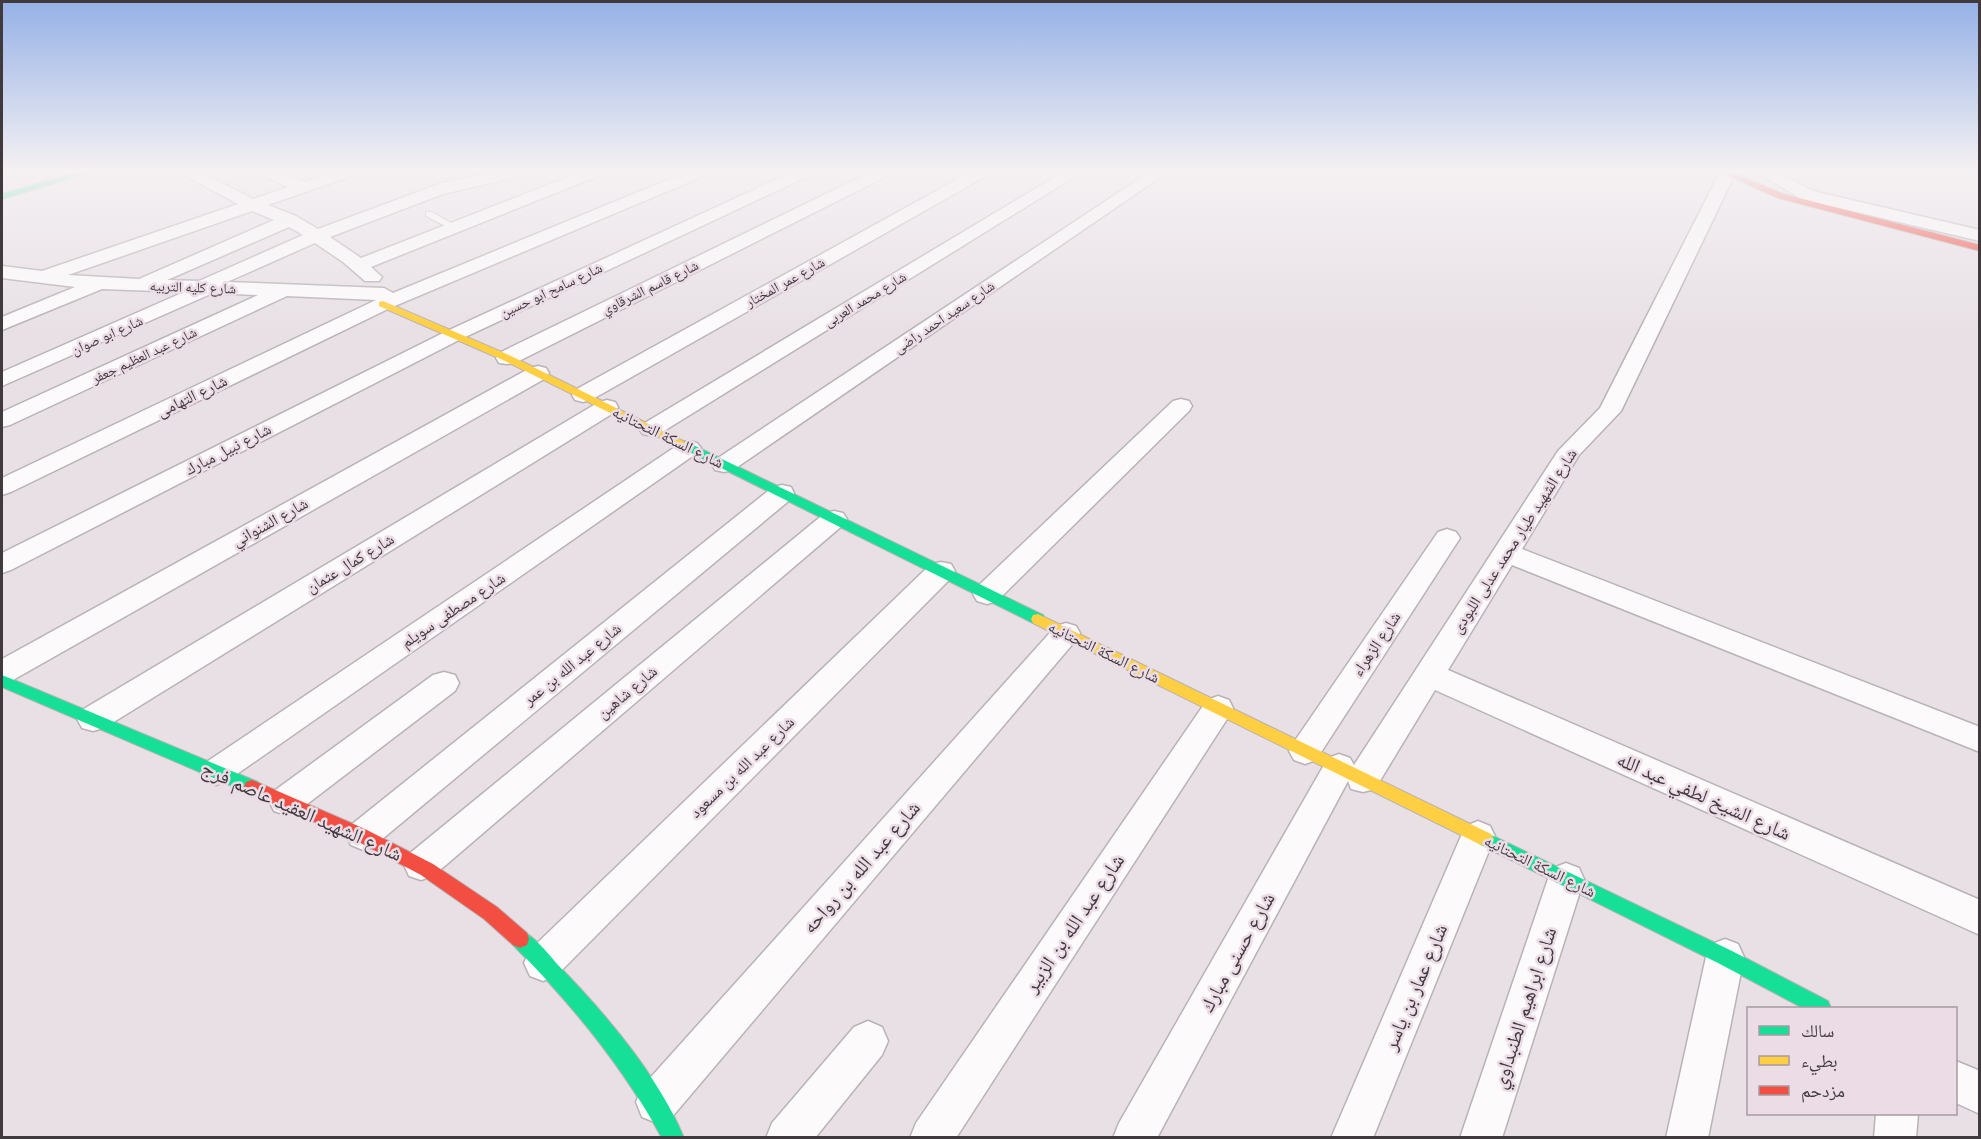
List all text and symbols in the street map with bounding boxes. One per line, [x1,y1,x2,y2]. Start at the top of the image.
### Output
street label: شارع عمر المختار [742,254,828,312]
street label: شارع قاسم الشرقاوي [599,257,703,321]
street label: شارع سامح ابو حسين [497,259,605,322]
street label: شارع محمد العربى [821,268,910,332]
street label: شارع كليه التربيه [149,277,237,299]
street label: شارع سعيد احمد راضى [891,277,998,358]
street label: شارع ابو صوان [69,312,146,360]
street label: شارع عبد العظيم جعفر [88,324,200,389]
street label: شارع التهامى [154,371,231,422]
street label: شارع السكة التحتانيه [609,402,727,473]
street label: شارع نبيل مبارك [182,419,275,480]
street label: شارع الشهيد طيار محمد عدلى اللبودى [1447,445,1582,637]
street label: شارع الشنواني [229,493,313,553]
street label: شارع كمال عثمان [303,529,398,598]
street label: شارع مصطفى سويلم [397,568,509,653]
street label: شارع الزهراء [1348,608,1405,680]
street label: شارع السكة التحتانيه [1045,617,1163,688]
street label: شارع عبد الله بن عمر [519,619,625,711]
street label: شارع شاهين [593,661,661,723]
street label: شارع عبد الله بن مسعود [686,712,799,822]
street label: شارع الشيخ لطفي عبد الله [1612,747,1795,849]
street label: شارع الشهيد العقيد عاصم فرج [197,756,406,868]
street label: شارع عبد الله بن رواحه [797,796,926,939]
street label: شارع السكة التحتانيه [1481,831,1599,902]
street label: شارع عبد الله بن الزبير [1018,849,1130,998]
street label: شارع حسنى مبارك [1194,888,1281,1016]
street label: شارع عمار بن ياسر [1377,920,1453,1055]
street label: شارع ابراهيم الطنبداوي [1487,924,1565,1093]
legend [1747,1007,1957,1115]
text: سالك [1801,1020,1834,1041]
text: بطيء [1801,1050,1838,1076]
text: مزدحم [1801,1080,1845,1103]

